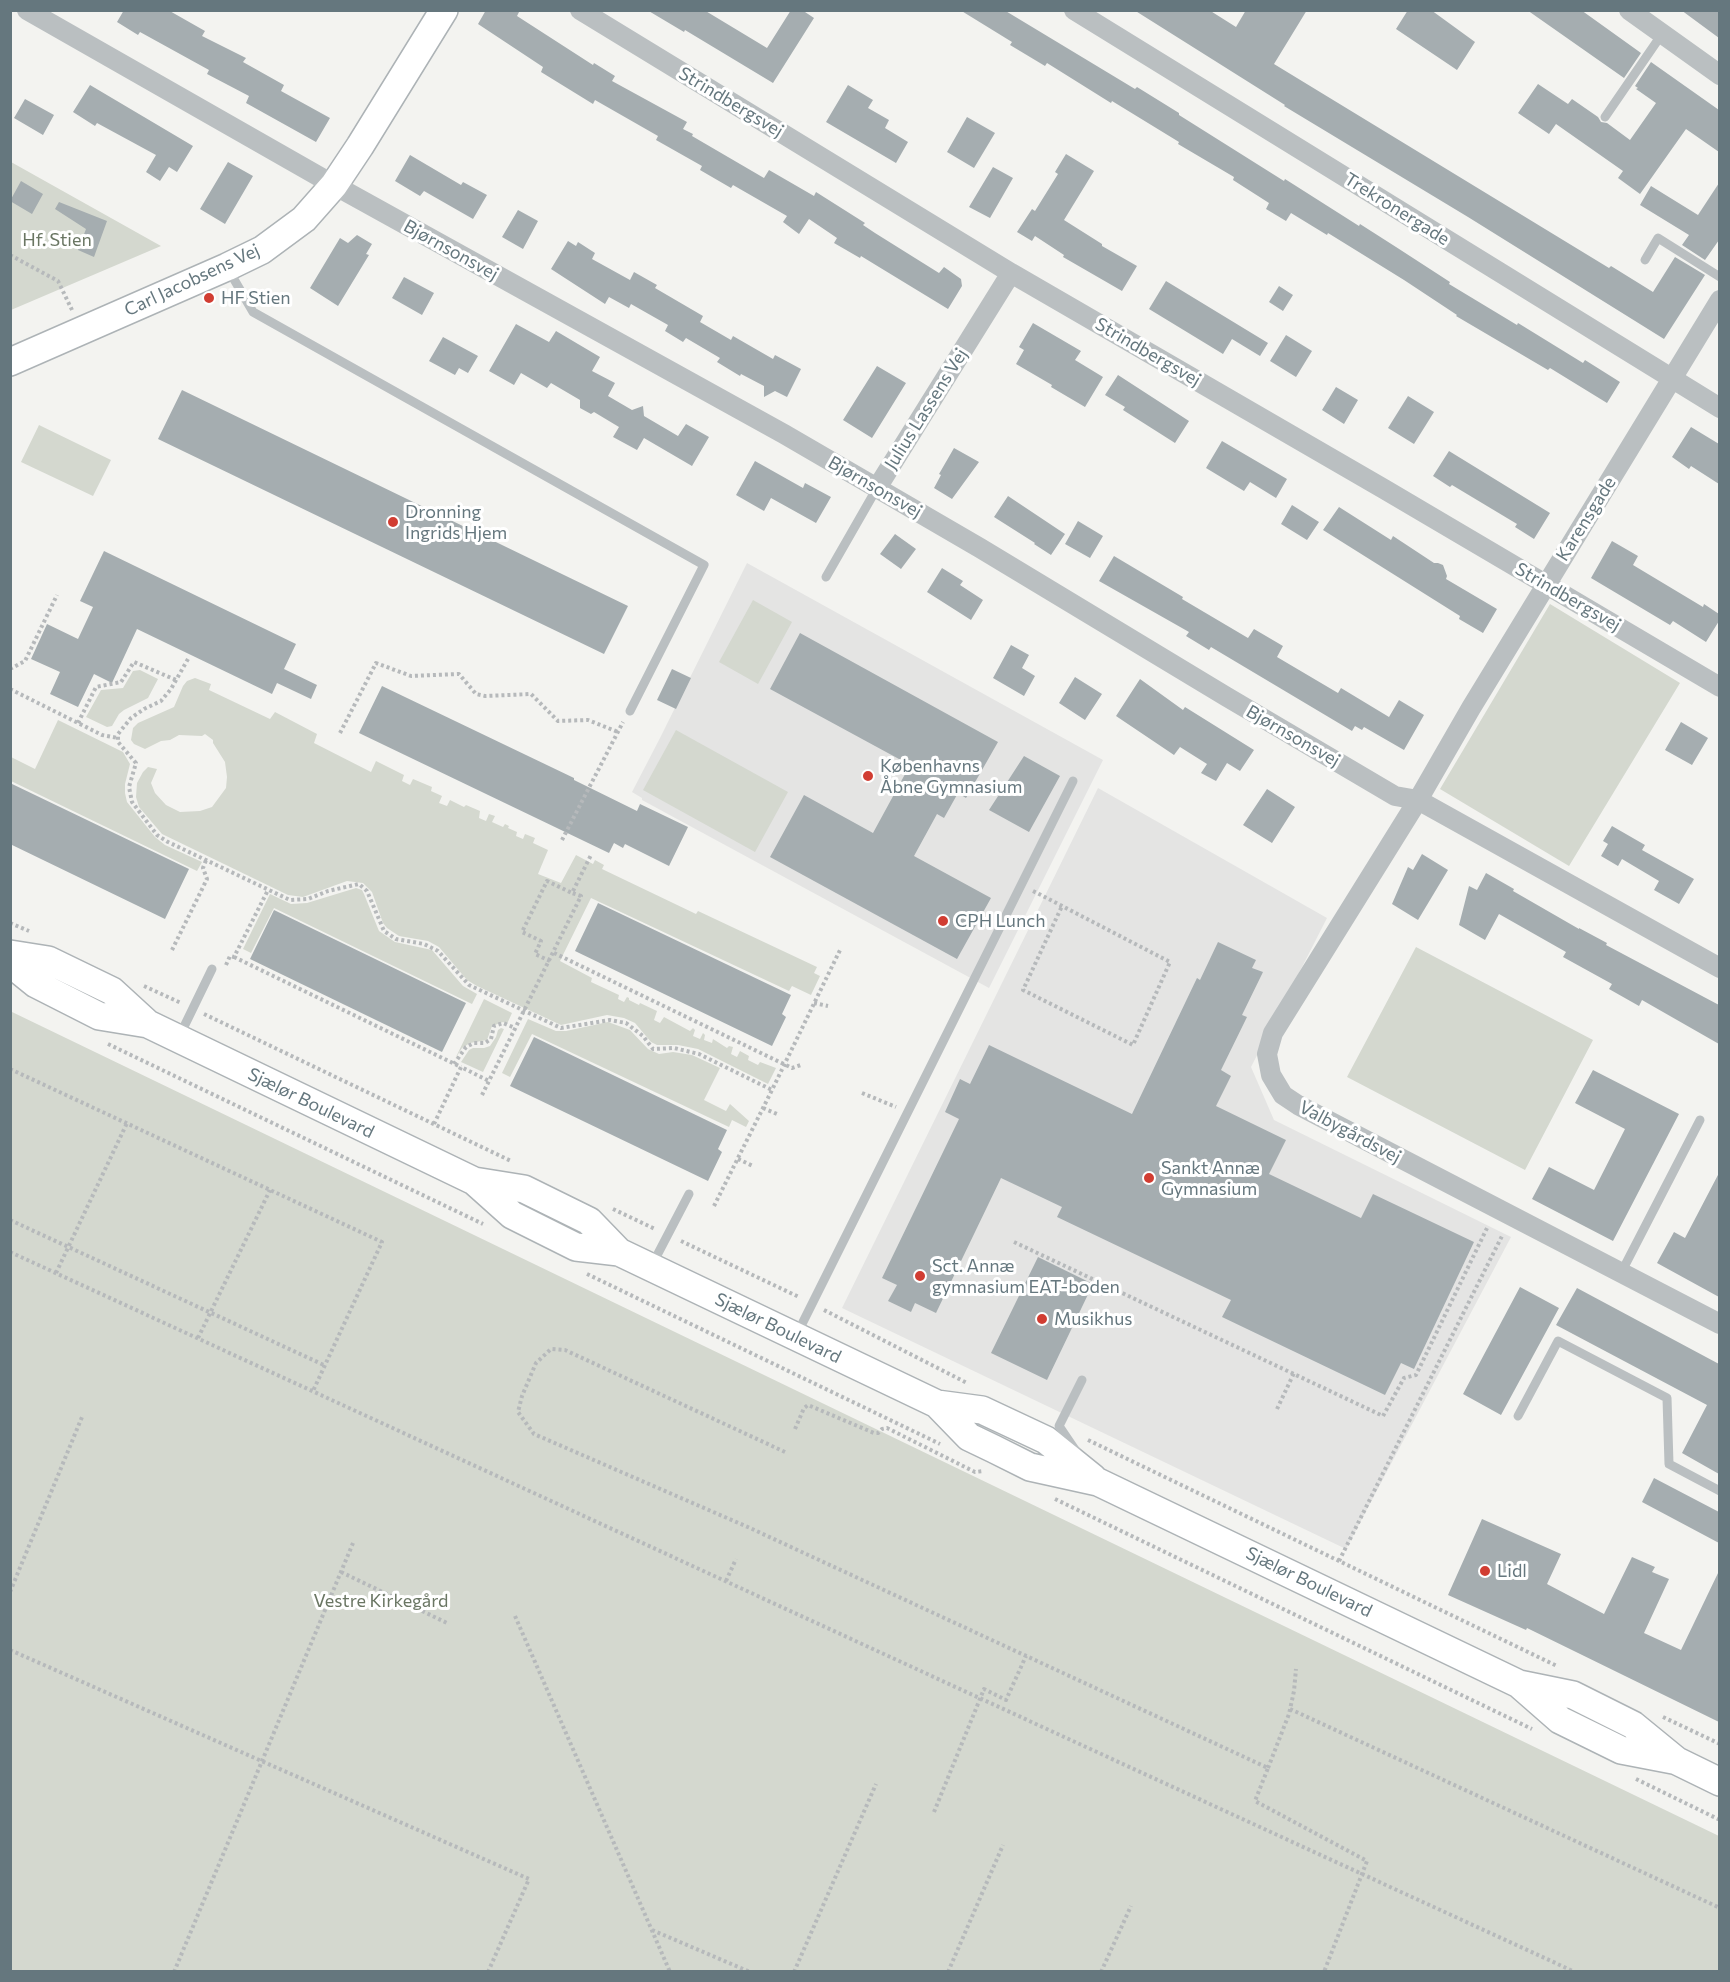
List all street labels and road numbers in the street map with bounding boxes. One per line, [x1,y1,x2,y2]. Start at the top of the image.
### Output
street label: Strindbergsvej [675,62,787,142]
street label: Trekronergade [1341,168,1453,250]
street label: Bjørnsonsvej [400,215,502,285]
street label: Carl Jacobsens Vej [121,239,263,321]
street label: Strindbergsvej [1091,313,1205,391]
street label: Julius Lassens Vej [880,344,972,474]
street label: Bjørnsonsvej [824,451,926,523]
street label: Karensgade [1552,473,1620,565]
street label: Strindbergsvej [1511,558,1625,636]
street label: Bjørnsonsvej [1242,700,1344,772]
street label: Sjælør Boulevard [244,1063,378,1143]
street label: Valbygårdsvej [1295,1096,1405,1168]
street label: Sjælør Boulevard [711,1288,845,1368]
street label: Sjælør Boulevard [1242,1542,1376,1622]

